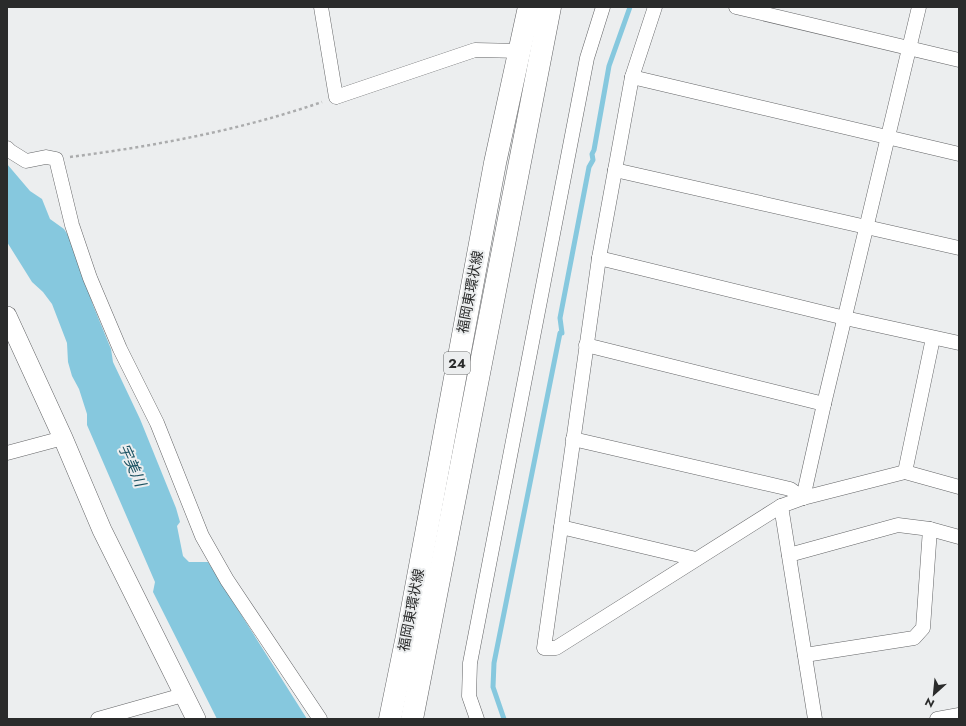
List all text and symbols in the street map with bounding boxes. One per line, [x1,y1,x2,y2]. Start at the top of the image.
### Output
street label: 福岡東環状線 [452,249,488,335]
road number: 24 [444,352,470,374]
water label: 宇美川 [113,440,152,492]
street label: 福岡東環状線 [393,567,429,653]
north arrow [914,674,954,714]
text: N [922,694,937,712]

